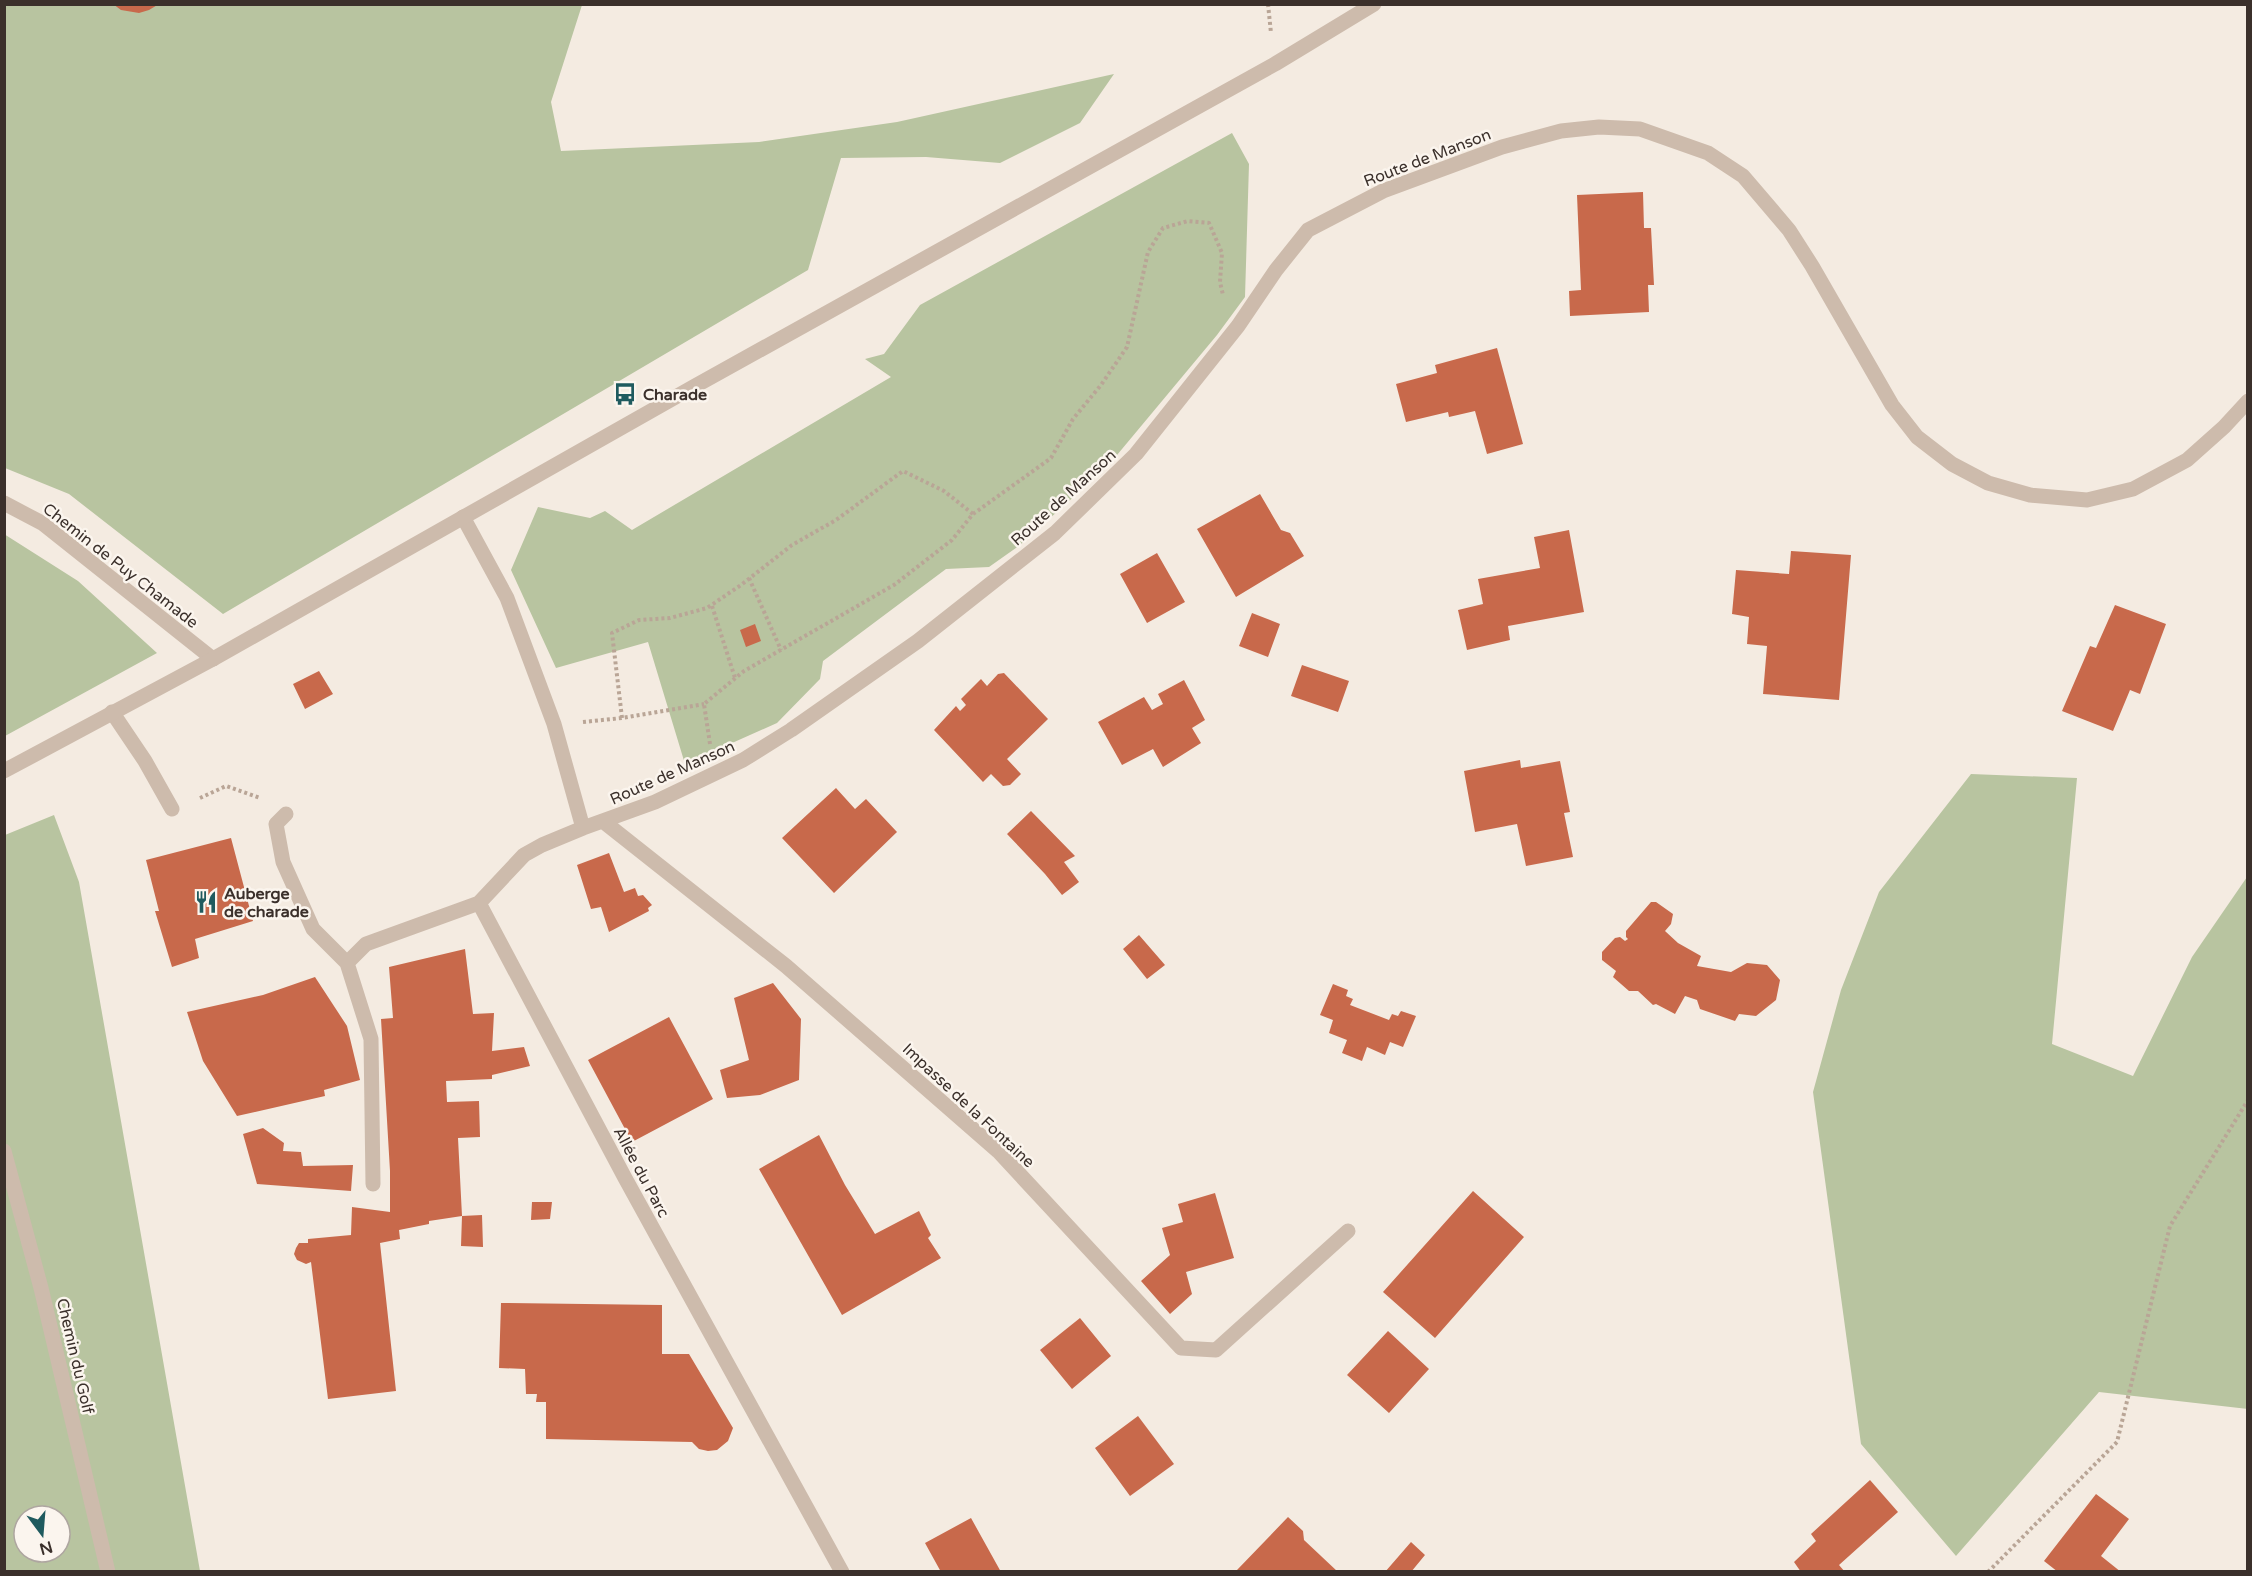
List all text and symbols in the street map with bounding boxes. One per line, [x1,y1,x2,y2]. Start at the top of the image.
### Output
street label: Route de Manson [1361,124,1494,191]
bus stop icon: Charade [612,381,638,407]
place label: Charade [643,385,707,405]
street label: Route de Manson [1007,445,1120,550]
street label: Chemin de Puy Chamade [39,499,202,633]
street label: Route de Manson [607,736,738,809]
place label: Auberge de charade [224,884,309,922]
restaurant icon: Auberge de charade [193,889,219,915]
street label: Impasse de la Fontaine [898,1039,1039,1172]
street label: Allée du Parc [609,1124,673,1221]
street label: Chemin du Golf [52,1296,98,1417]
north arrow [12,1504,72,1564]
text: N [37,1536,55,1559]

